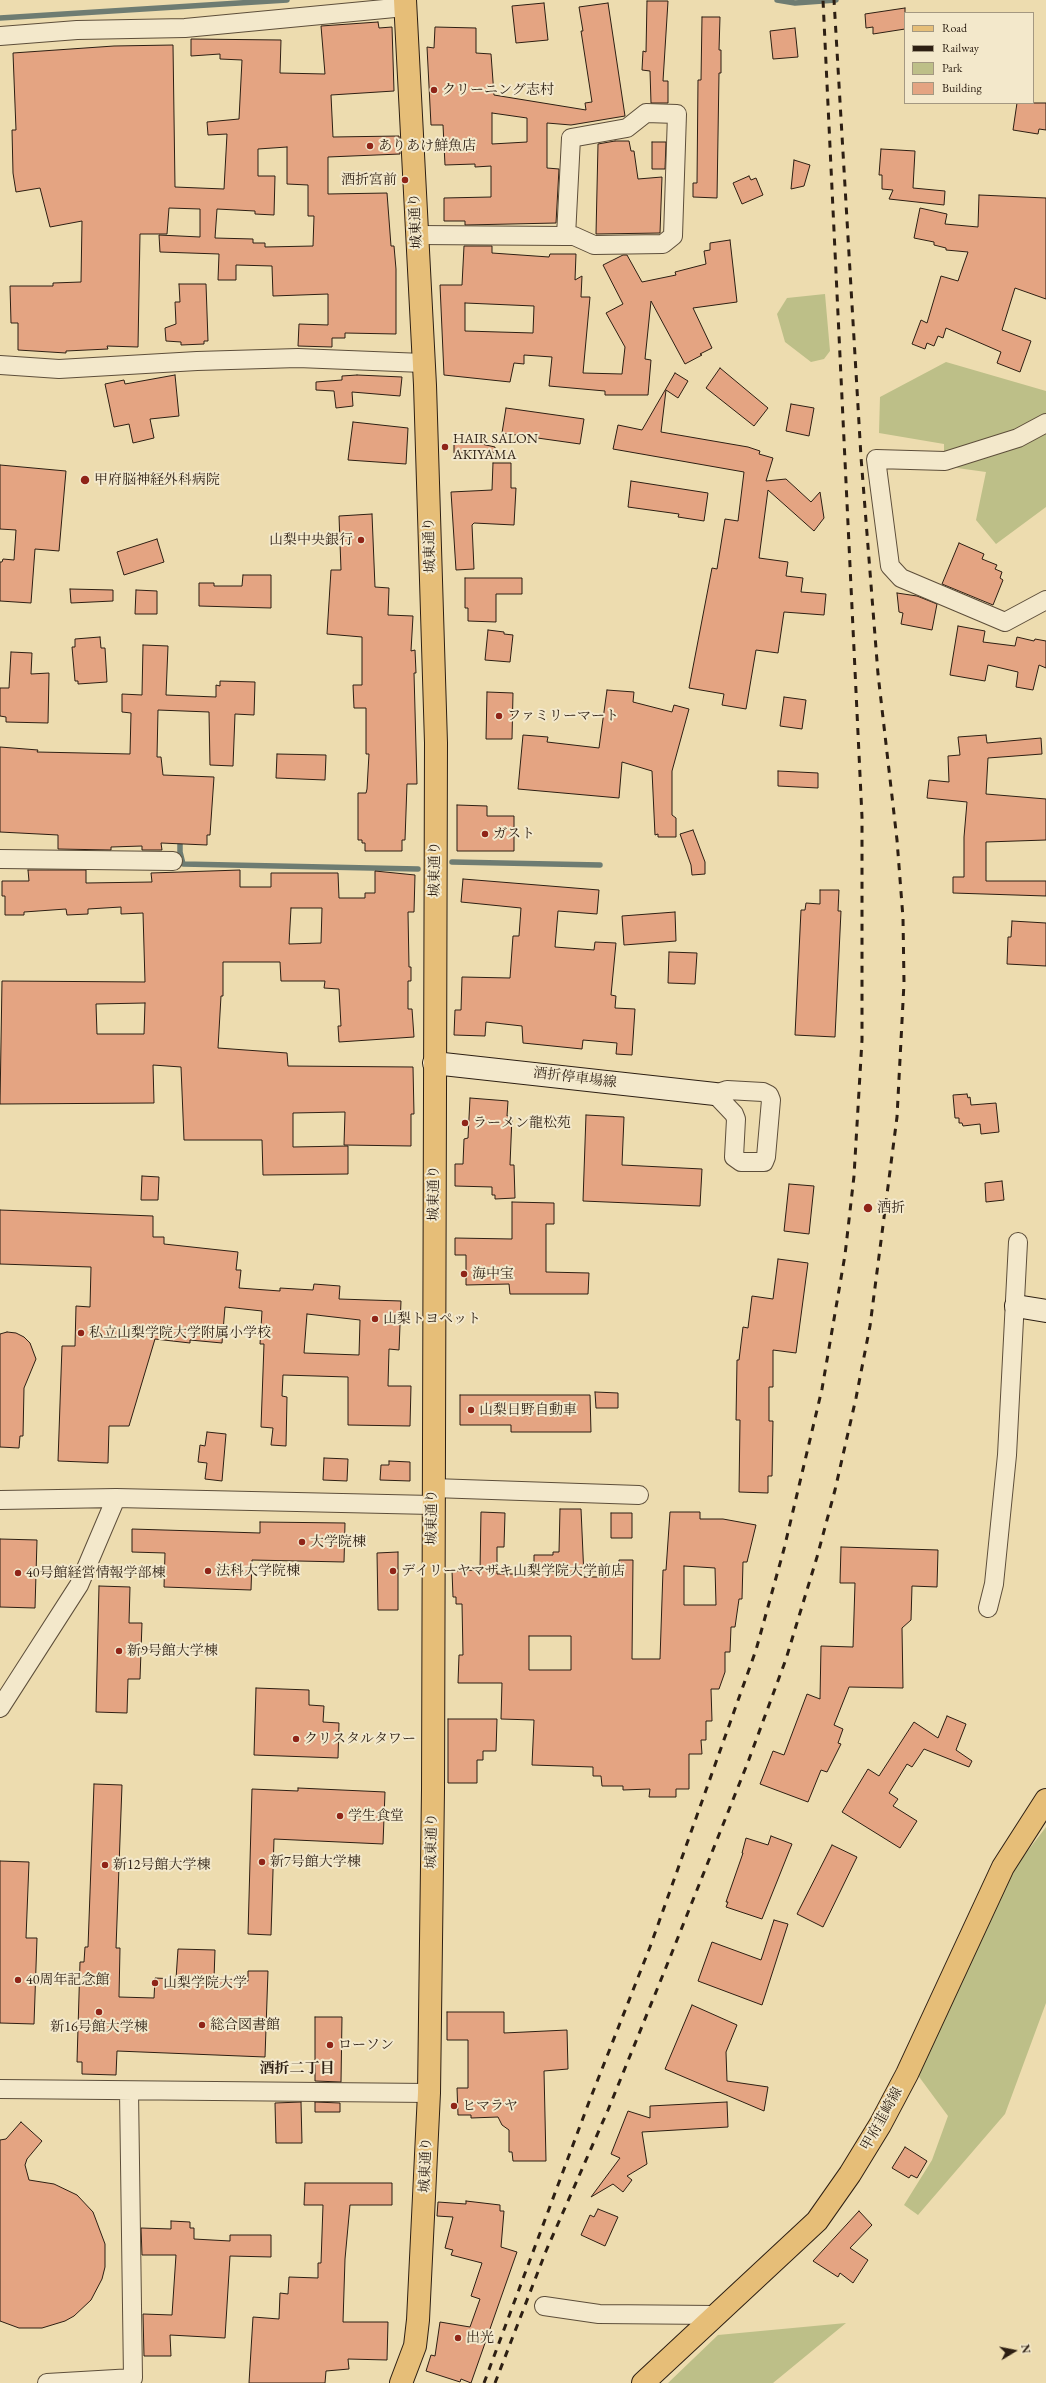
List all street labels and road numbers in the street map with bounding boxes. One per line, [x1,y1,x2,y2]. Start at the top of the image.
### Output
street label: 城東通り [406,193,426,249]
street label: 城東通り [421,517,439,573]
street label: 城東通り [427,841,443,897]
street label: 酒折停車場線 [532,1065,618,1091]
street label: 城東通り [426,1165,442,1221]
street label: 城東通り [424,1489,440,1545]
street label: 城東通り [423,1813,441,1869]
street label: 甲府韮崎線 [858,2084,906,2154]
street label: 城東通り [417,2137,435,2193]

